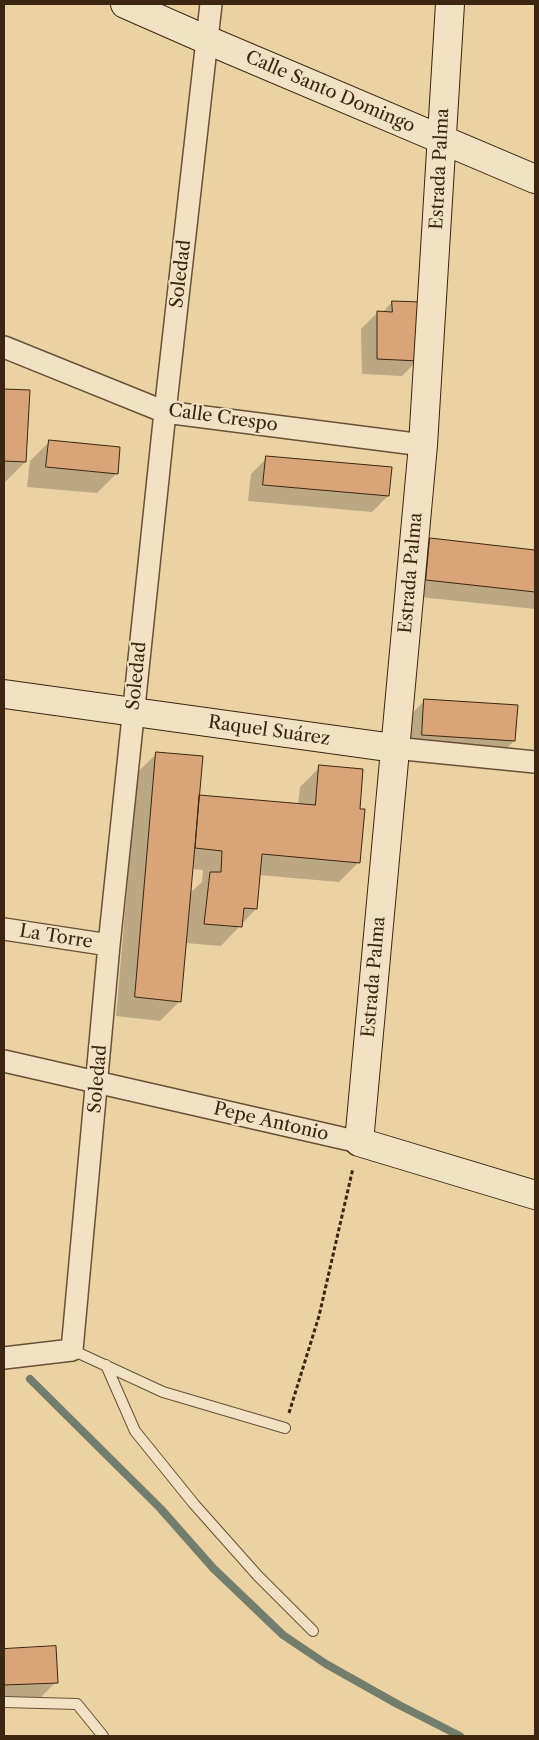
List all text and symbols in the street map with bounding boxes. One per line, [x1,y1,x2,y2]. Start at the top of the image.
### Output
street label: Calle Santo Domingo [242,46,418,138]
street label: Estrada Palma [426,108,454,230]
street label: Soledad [166,239,196,309]
street label: Calle Crespo [167,400,279,436]
street label: Estrada Palma [395,512,427,634]
street label: Soledad [123,641,151,711]
street label: Raquel Suárez [207,712,331,750]
street label: Estrada Palma [358,916,390,1038]
street label: La Torre [18,921,94,953]
street label: Soledad [84,1044,112,1114]
street label: Pepe Antonio [211,1098,331,1146]

